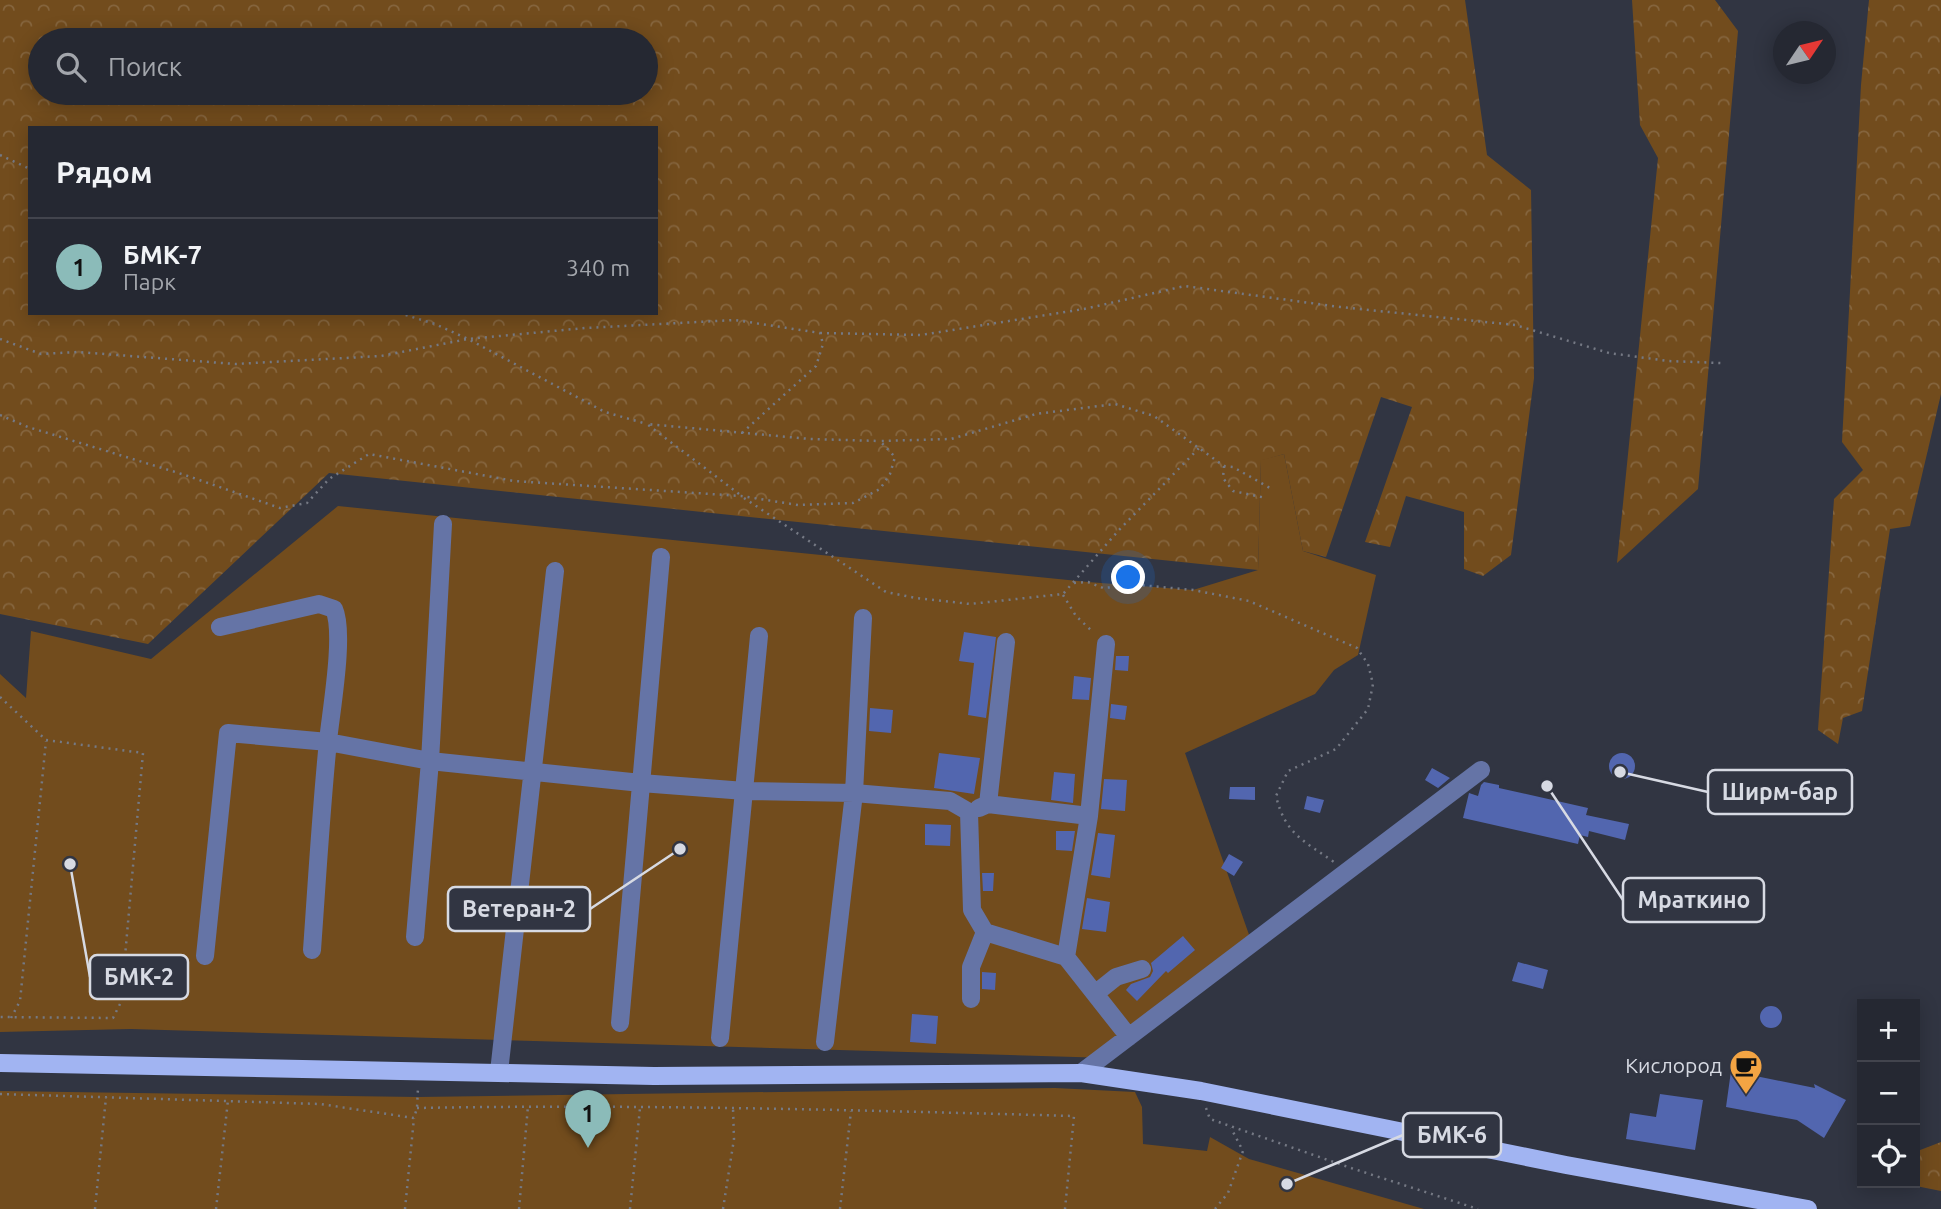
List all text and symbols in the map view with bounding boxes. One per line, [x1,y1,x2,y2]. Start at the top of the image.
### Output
north arrow [1773,21,1836,84]
search box [28,28,658,105]
icon: search [52,48,90,86]
text: Поиск [108,52,182,81]
text: Рядом [56,155,152,189]
text: БМК-7 [123,240,202,269]
text: 1 [73,255,85,280]
text: 340 m [566,255,630,280]
text: Парк [123,269,176,294]
your location [1111,560,1145,594]
callout: Ширм-бар [1708,770,1852,814]
text: Ширм-бар [1722,779,1838,804]
callout: Мраткино [1623,878,1764,922]
callout: Ветеран-2 [448,887,590,931]
text: Мраткино [1638,887,1750,912]
text: Ветеран-2 [462,896,576,921]
callout: БМК-2 [90,955,188,999]
text: БМК-2 [104,964,174,989]
map controls [1857,999,1920,1188]
button: + [1857,999,1920,1062]
cafe icon: Кислород [1727,1047,1765,1096]
place label: Кислород [1625,1053,1722,1077]
button: − [1857,1062,1920,1125]
pin: 1 [565,1090,611,1148]
callout: БМК-6 [1403,1113,1501,1157]
text: БМК-6 [1417,1122,1487,1147]
button: locate [1857,1125,1920,1188]

